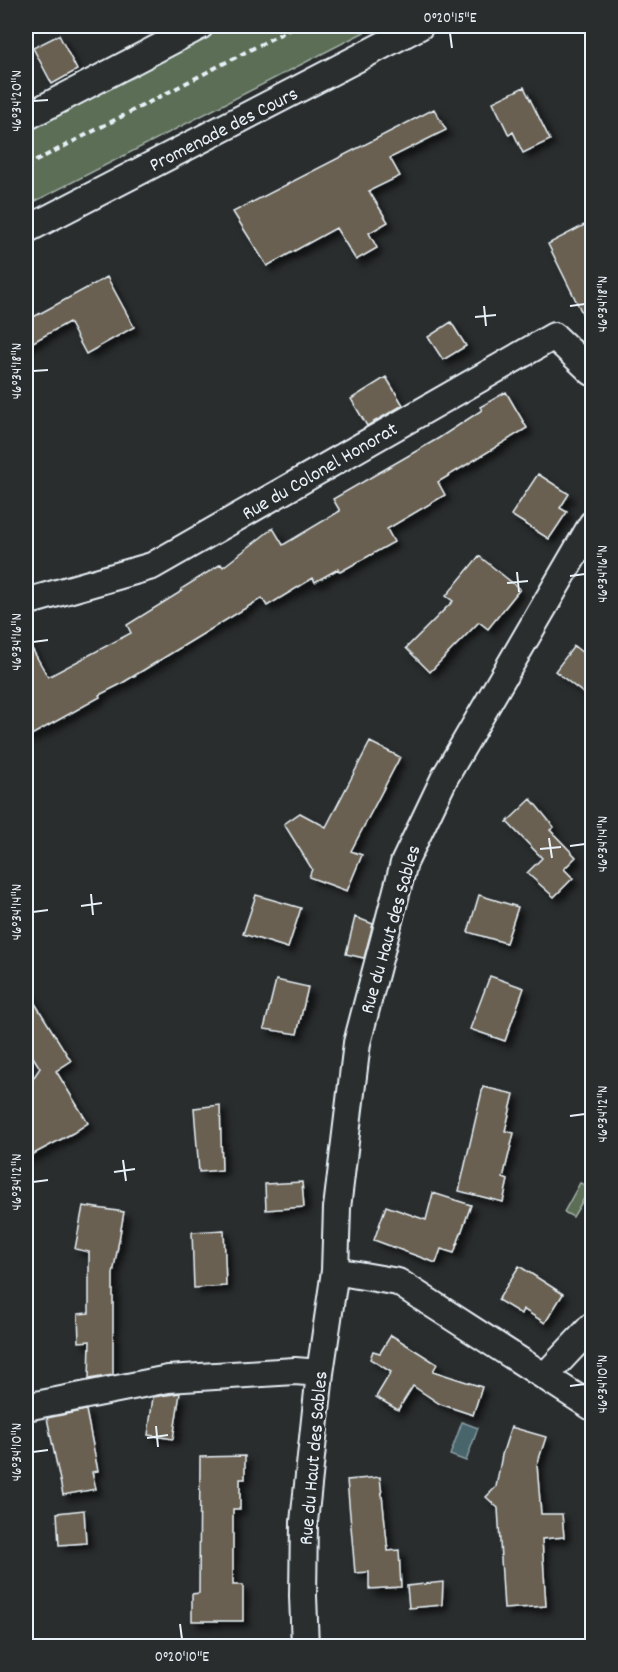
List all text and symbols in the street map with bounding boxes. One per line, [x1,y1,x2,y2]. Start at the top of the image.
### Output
text: 0°20'15"E [423,8,477,30]
text: 46°34'20"N [7,70,29,132]
street label: Promenade des Cours [145,81,304,180]
text: 46°34'18"N [593,276,615,332]
text: 46°34'18"N [7,343,29,399]
street label: Rue du Colonel Honorat [237,417,404,529]
text: 46°34'16"N [593,545,615,603]
text: 46°34'16"N [7,613,29,671]
text: 46°34'14"N [593,816,615,872]
street label: Rue du Haut des Sables [354,842,429,1018]
text: 46°34'14"N [7,884,29,940]
text: 46°34'12"N [593,1086,615,1142]
text: 46°34'12"N [7,1154,29,1210]
text: 46°34'10"N [593,1355,615,1413]
street label: Rue du Haut des Sables [293,1370,337,1546]
text: 46°34'10"N [7,1423,29,1481]
text: 0°20'10"E [155,1647,209,1669]

